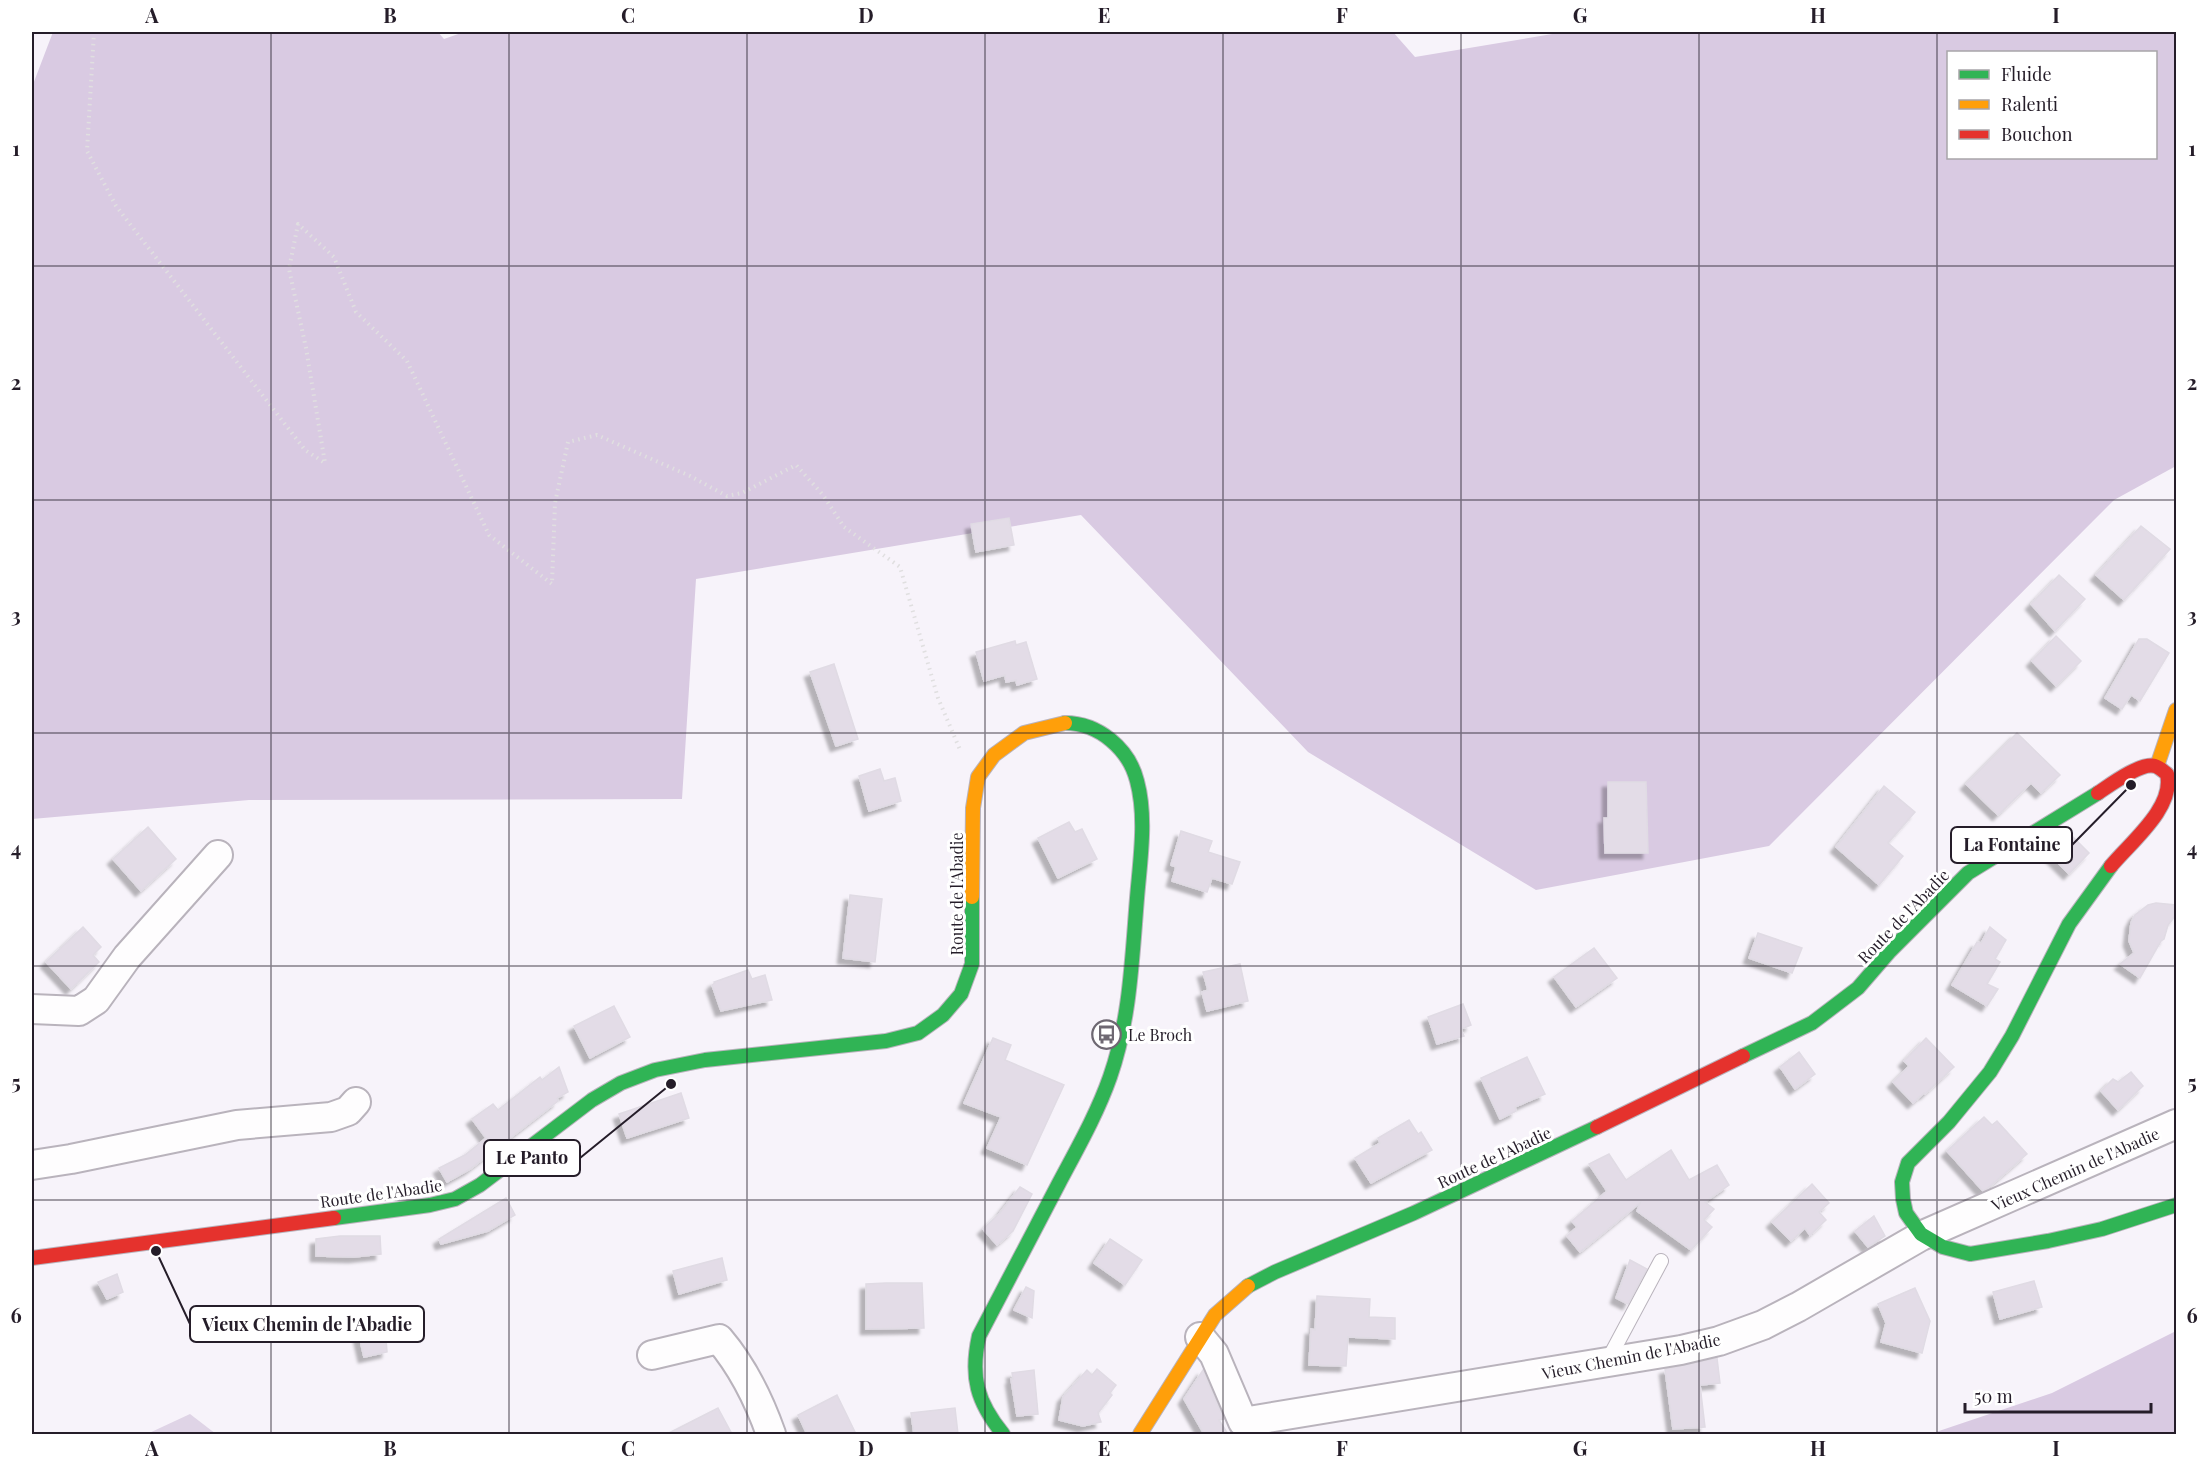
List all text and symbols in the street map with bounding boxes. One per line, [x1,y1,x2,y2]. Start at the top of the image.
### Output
text: A [144,1,159,28]
text: B [383,1,397,28]
text: C [621,1,635,28]
text: D [858,1,874,28]
text: E [1098,1,1110,28]
text: F [1336,1,1348,28]
text: G [1573,1,1588,28]
text: H [1810,1,1826,28]
text: I [2052,1,2060,28]
legend [1947,51,2157,159]
text: Fluide [2001,62,2052,86]
text: Ralenti [2001,92,2058,116]
text: Bouchon [2001,122,2073,146]
text: 1 [12,134,20,161]
text: 1 [2188,134,2196,161]
text: 2 [11,368,21,395]
text: 2 [2187,368,2197,395]
text: 3 [11,601,21,628]
text: 3 [2187,601,2197,628]
callout: La Fontaine [1951,827,2072,863]
text: La Fontaine [1963,832,2061,856]
street label: Route de l'Abadie [946,833,967,955]
text: 4 [11,834,21,861]
text: 4 [2187,834,2197,861]
street label: Route de l'Abadie [1853,864,1953,968]
bus stop icon: Le Broch [1091,1018,1123,1050]
place label: Le Broch [1128,1024,1193,1045]
text: 5 [11,1068,21,1095]
text: 5 [2187,1068,2197,1095]
street label: Route de l'Abadie [1434,1121,1554,1193]
street label: Vieux Chemin de l'Abadie [1987,1122,2162,1216]
callout: Le Panto [484,1140,580,1176]
text: Le Panto [496,1145,568,1169]
street label: Route de l'Abadie [319,1174,443,1212]
text: 6 [10,1301,22,1328]
text: 6 [2186,1301,2198,1328]
callout: Vieux Chemin de l'Abadie [190,1306,424,1342]
text: Vieux Chemin de l'Abadie [201,1312,412,1336]
street label: Vieux Chemin de l'Abadie [1539,1328,1722,1384]
scale bar [1965,1376,2151,1414]
text: 50 m [1974,1384,2013,1408]
text: A [144,1434,159,1461]
text: B [383,1434,397,1461]
text: C [621,1434,635,1461]
text: D [858,1434,874,1461]
text: E [1098,1434,1110,1461]
text: F [1336,1434,1348,1461]
text: G [1573,1434,1588,1461]
text: H [1810,1434,1826,1461]
text: I [2052,1434,2060,1461]

